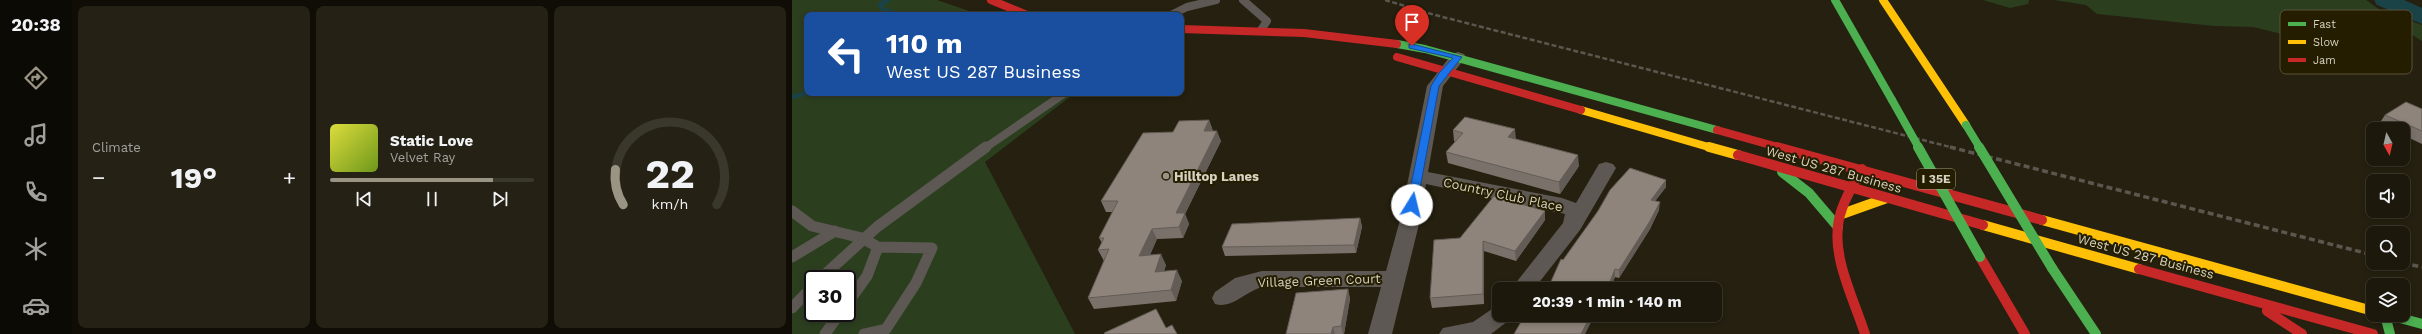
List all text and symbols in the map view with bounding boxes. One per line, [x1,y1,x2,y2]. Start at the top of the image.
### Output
pin [1395,5,1429,46]
legend [2280,10,2412,74]
icon: arrive [1401,11,1423,33]
text: 20:38 [11,14,61,35]
text: Fast [2313,18,2336,31]
text: 110 m [886,27,963,60]
icon: left [820,28,872,80]
text: Slow [2313,36,2339,49]
text: Jam [2313,54,2336,67]
text: West US 287 Business [886,61,1081,82]
icon: directions [22,64,50,92]
icon: music [22,121,50,149]
north arrow [2366,122,2410,166]
map controls [2366,122,2410,322]
text: Static Love [390,132,473,150]
text: Climate [92,140,141,155]
street label: West US 287 Business [1764,143,1904,196]
text: 22 [645,149,695,198]
text: Velvet Ray [390,150,455,165]
text: 19° [171,160,217,195]
text: − [92,165,105,190]
text: + [283,165,296,190]
place label: Hilltop Lanes [1174,169,1259,184]
road number: I 35E [1917,169,1955,189]
marker: Hilltop Lanes [1161,171,1171,181]
street label: Country Club Place [1442,174,1564,214]
button: sound [2366,174,2410,218]
icon: phone [22,178,50,206]
position arrow [1391,184,1433,226]
icon: previous [353,188,375,210]
icon: pause [421,188,443,210]
icon: next [489,188,511,210]
text: km/h [652,196,688,212]
button: search [2366,226,2410,270]
street label: West US 287 Business [2076,231,2216,282]
icon: climate [22,235,50,263]
speed limit sign: 30 [804,270,856,322]
street label: Village Green Court [1257,271,1381,290]
button: layers [2366,278,2410,322]
icon: car [22,292,50,320]
text: 20:39 · 1 min · 140 m [1532,293,1682,311]

